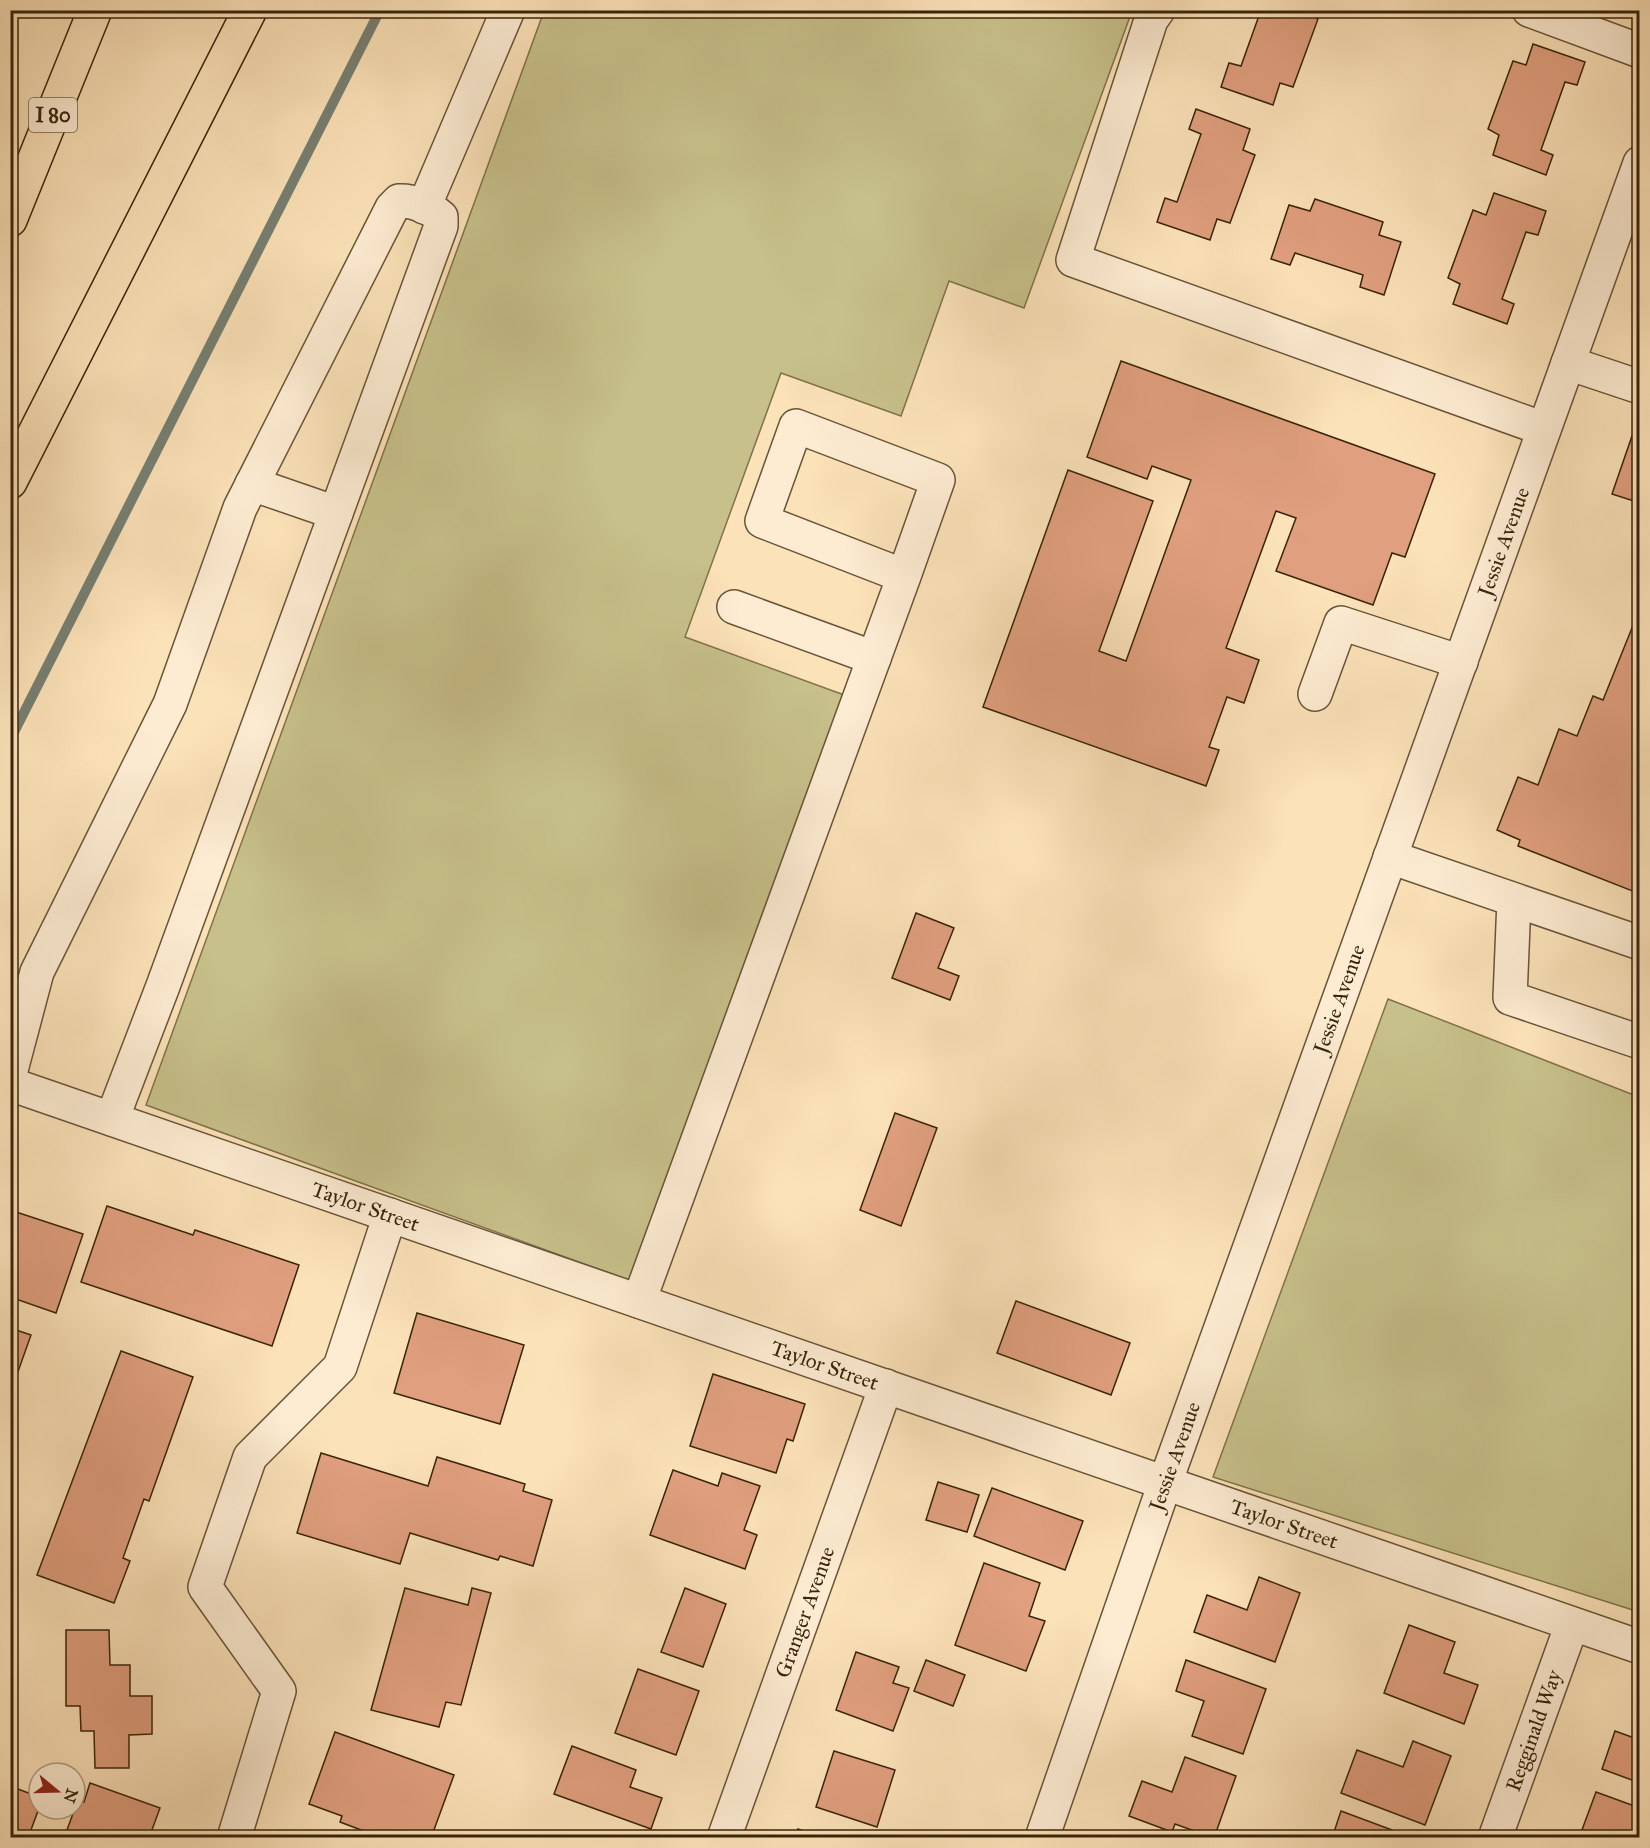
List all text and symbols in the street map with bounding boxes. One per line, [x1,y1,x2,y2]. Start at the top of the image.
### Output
road number: I 80 [29,98,77,132]
street label: Jessie Avenue [1471,483,1535,602]
street label: Jessie Avenue [1307,941,1371,1059]
street label: Taylor Street [308,1176,423,1238]
street label: Taylor Street [767,1335,883,1396]
street label: Jessie Avenue [1143,1398,1206,1516]
street label: Taylor Street [1227,1493,1342,1555]
street label: Granger Avenue [770,1543,840,1681]
street label: Regginald Way [1500,1665,1568,1795]
north arrow [27,1761,87,1821]
text: N [59,1786,82,1806]

